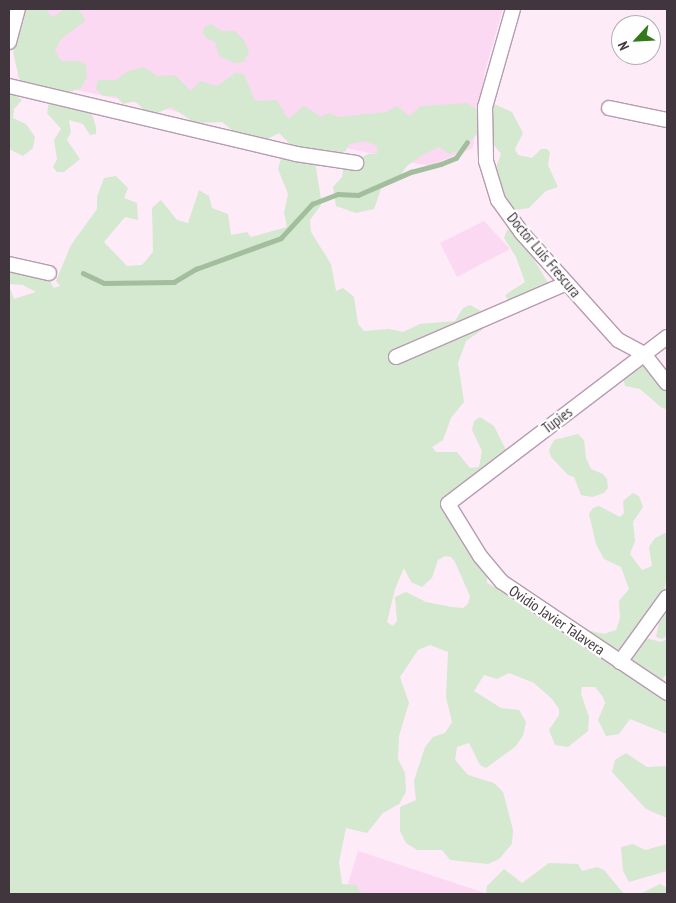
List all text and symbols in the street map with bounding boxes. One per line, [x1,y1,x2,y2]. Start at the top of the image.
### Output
north arrow [611,15,661,65]
text: N [614,39,633,53]
street label: Doctor Luis Frescura [503,209,585,301]
street label: Tupies [538,403,576,437]
street label: Ovidio Javier Talavera [506,581,608,659]

